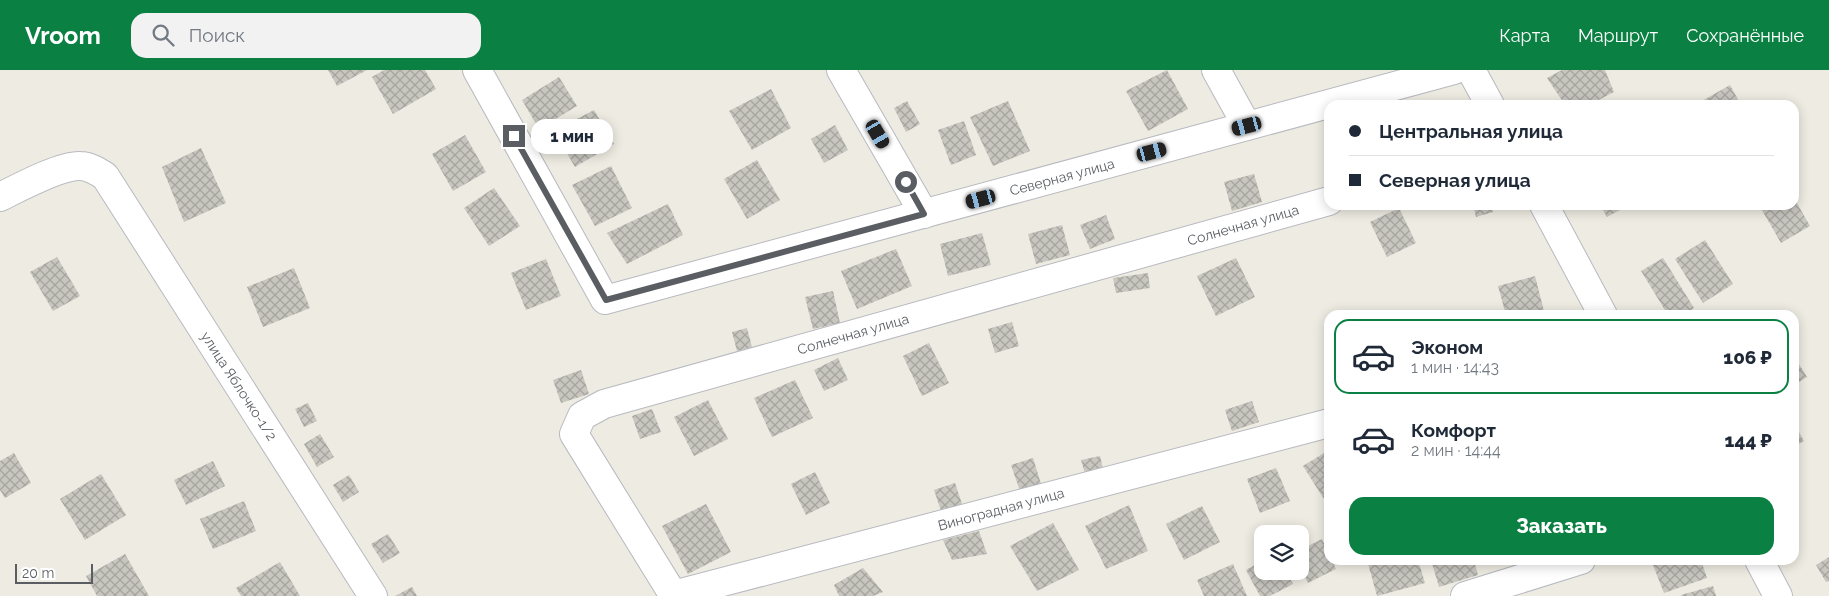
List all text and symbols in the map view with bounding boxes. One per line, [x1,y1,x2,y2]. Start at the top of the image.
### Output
search box [131,13,481,58]
text: Vroom [25,21,101,50]
icon: search [149,21,177,49]
text: Поиск [189,24,245,46]
text: Карта [1499,25,1550,46]
text: Маршрут [1578,25,1658,46]
text: Сохранённые [1686,25,1804,46]
car [1230,115,1263,137]
car [864,117,891,151]
callout: 1 мин [532,118,614,154]
text: Центральная улица [1379,120,1563,142]
route end [503,125,525,147]
text: 1 мин [550,127,594,146]
car [1135,141,1168,163]
street label: Северная улица [1008,155,1116,199]
text: Северная улица [1379,169,1531,191]
route start [895,171,917,193]
car [964,188,997,210]
street label: Солнечная улица [1185,201,1301,249]
street label: Солнечная улица [795,310,911,358]
street label: улица Яблочко-1/2 [198,329,280,443]
icon: car [1351,334,1396,379]
text: Эконом [1411,336,1483,358]
text: 106 ₽ [1723,346,1772,368]
text: 1 мин · 14:43 [1411,358,1499,377]
icon: car [1351,417,1396,462]
text: Комфорт [1411,419,1496,441]
text: 144 ₽ [1725,429,1772,451]
text: 2 мин · 14:44 [1411,441,1501,460]
street label: Виноградная улица [936,484,1066,534]
button: Заказать [1349,497,1774,555]
map controls [1254,525,1309,580]
button: layers [1254,525,1309,580]
scale bar [15,561,92,584]
text: 20 m [22,565,54,581]

